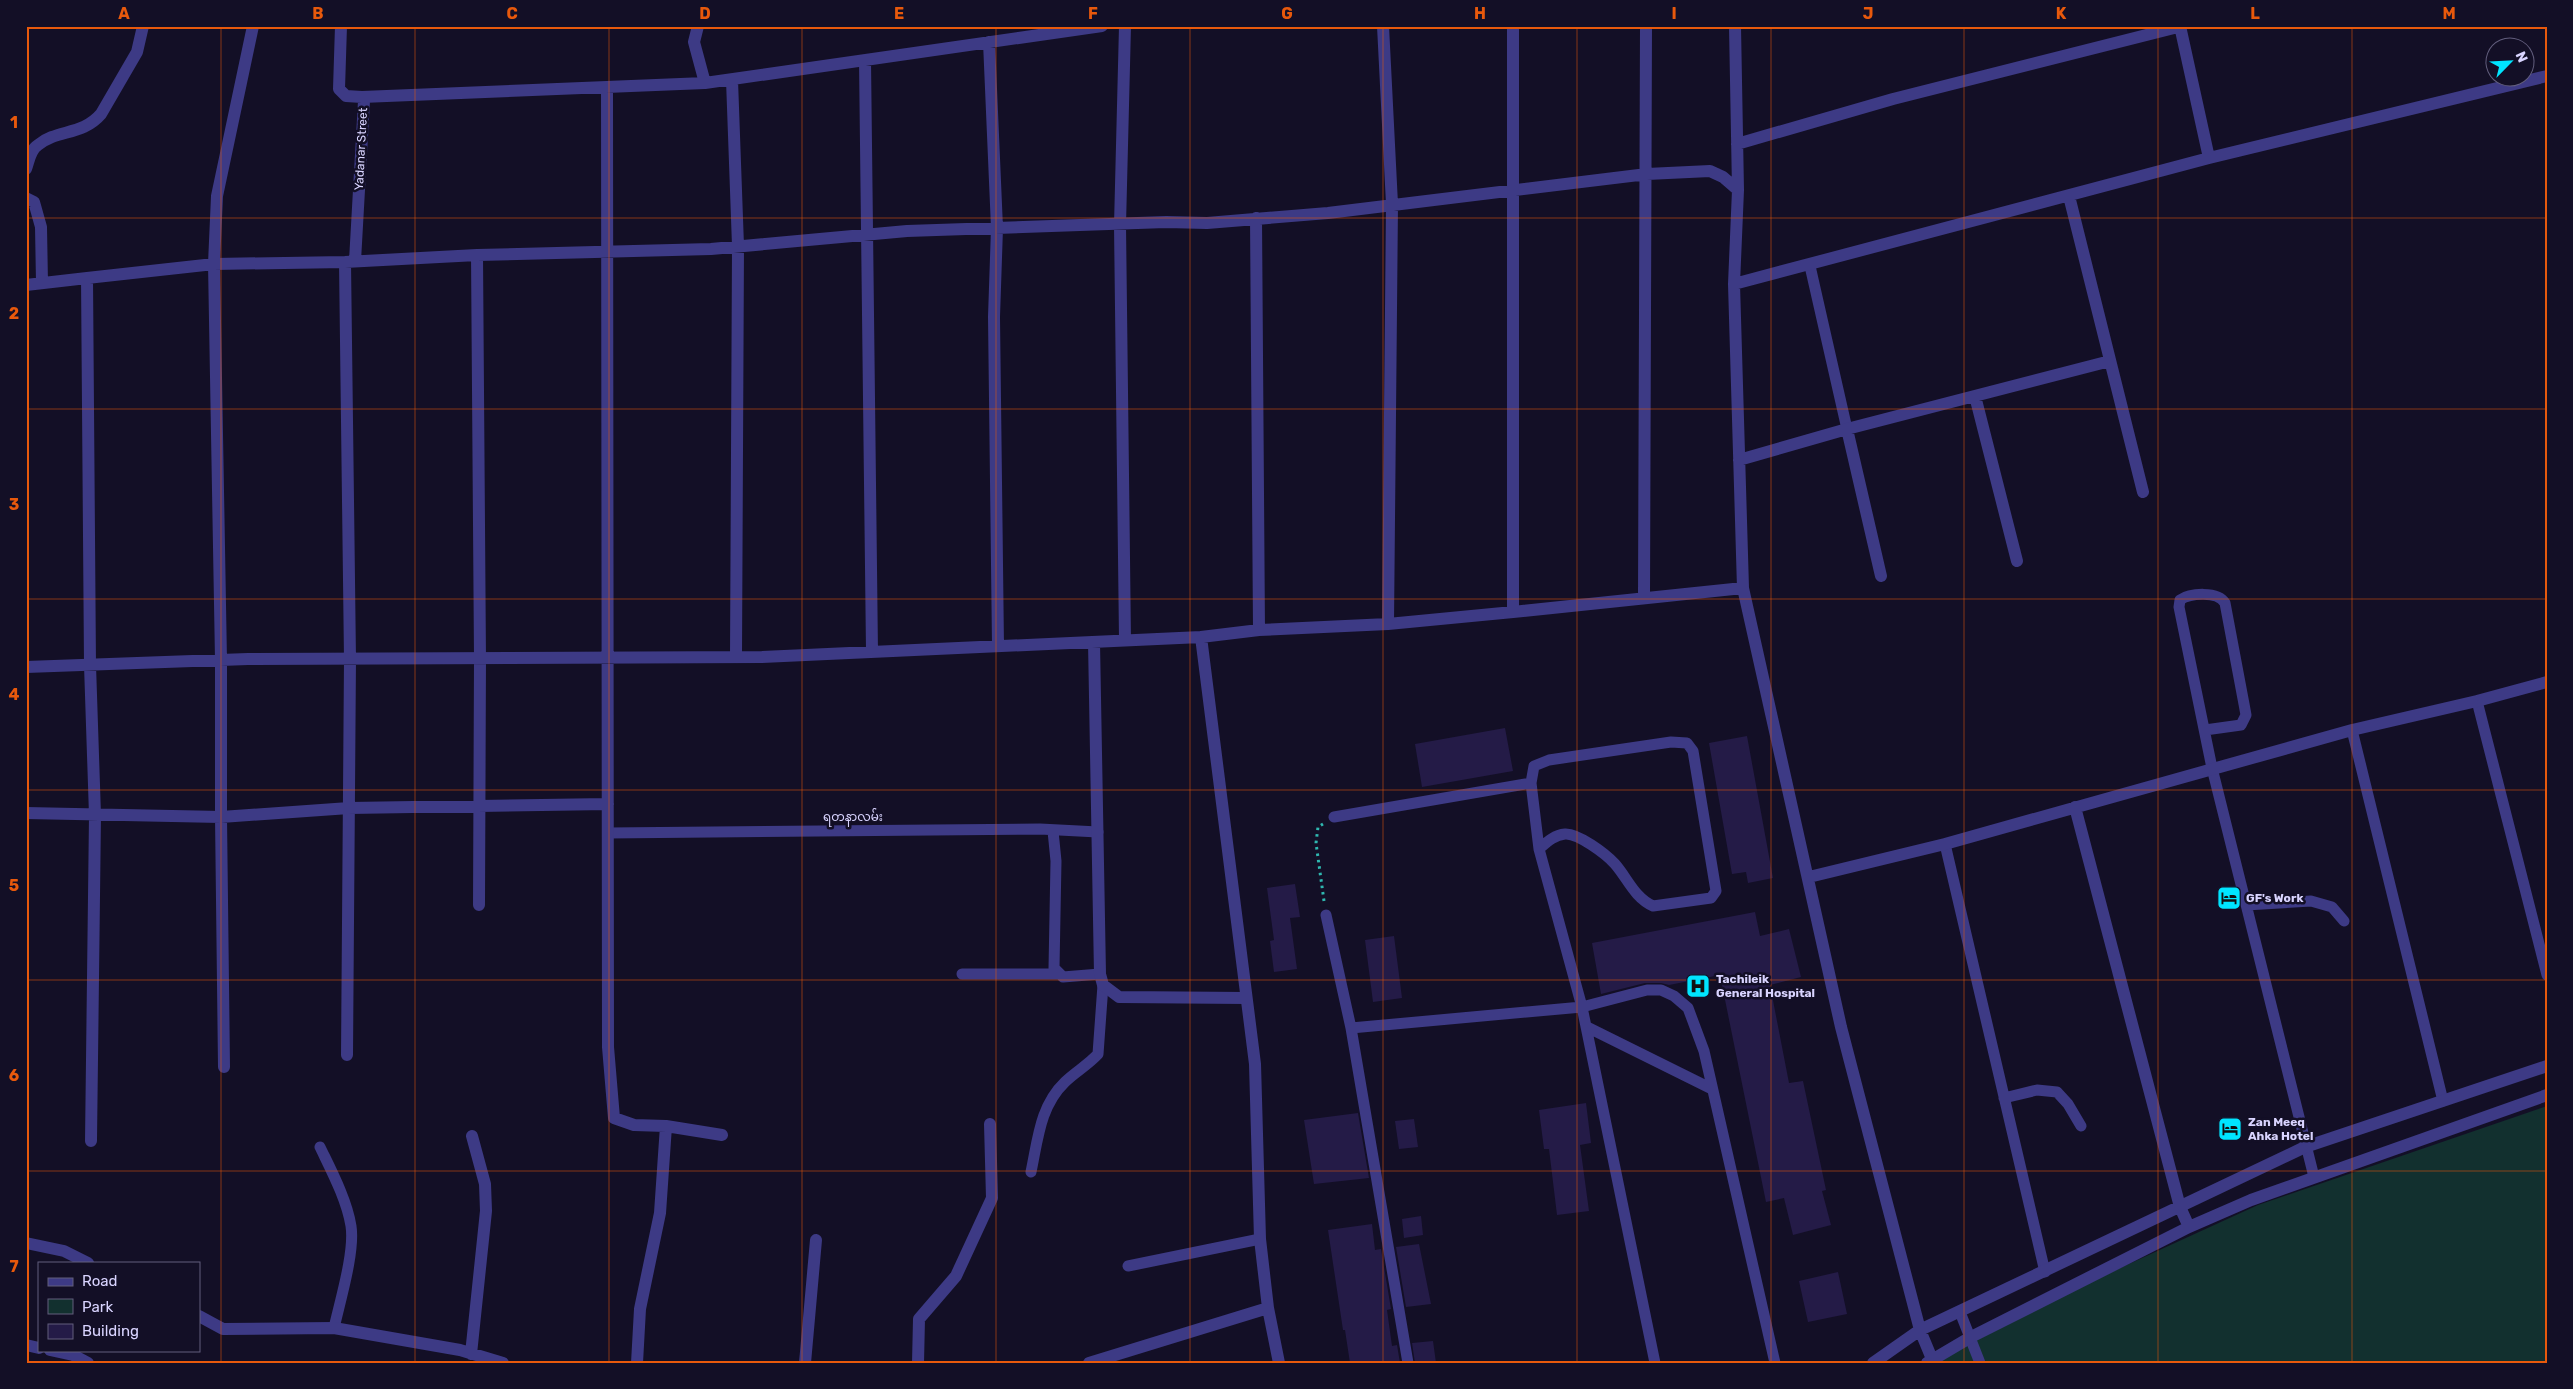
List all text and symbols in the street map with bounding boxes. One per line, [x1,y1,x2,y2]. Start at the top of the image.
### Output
text: A [118,4,130,23]
text: B [312,4,324,23]
text: C [506,4,518,23]
text: D [699,4,711,23]
text: E [894,4,904,23]
text: F [1088,4,1098,23]
text: G [1281,4,1293,23]
text: H [1474,4,1486,23]
text: I [1671,4,1677,23]
text: J [1863,4,1873,23]
text: K [2056,4,2067,23]
text: L [2250,4,2260,23]
text: M [2442,4,2456,23]
north arrow [2486,38,2536,88]
text: N [2512,49,2531,65]
street label: Yadanar Street [352,107,370,191]
text: 1 [10,113,18,132]
text: 2 [9,304,19,323]
text: 3 [9,495,19,514]
text: 4 [9,685,20,704]
street label: ရတနာလမ်း [823,808,883,827]
text: 5 [9,876,19,895]
hotel icon: GF's Work [2216,885,2242,911]
place label: GF's Work [2246,891,2303,905]
place label: Tachileik General Hospital [1716,972,1815,1000]
hospital icon: Tachileik General Hospital [1685,973,1711,999]
text: 6 [9,1066,19,1085]
place label: Zan Meeq Ahka Hotel [2248,1115,2313,1143]
hotel icon: Zan Meeq Ahka Hotel [2217,1116,2243,1142]
text: 7 [9,1257,19,1276]
legend [38,1262,200,1352]
text: Road [82,1272,118,1290]
text: Park [82,1298,113,1316]
text: Building [82,1322,139,1340]

